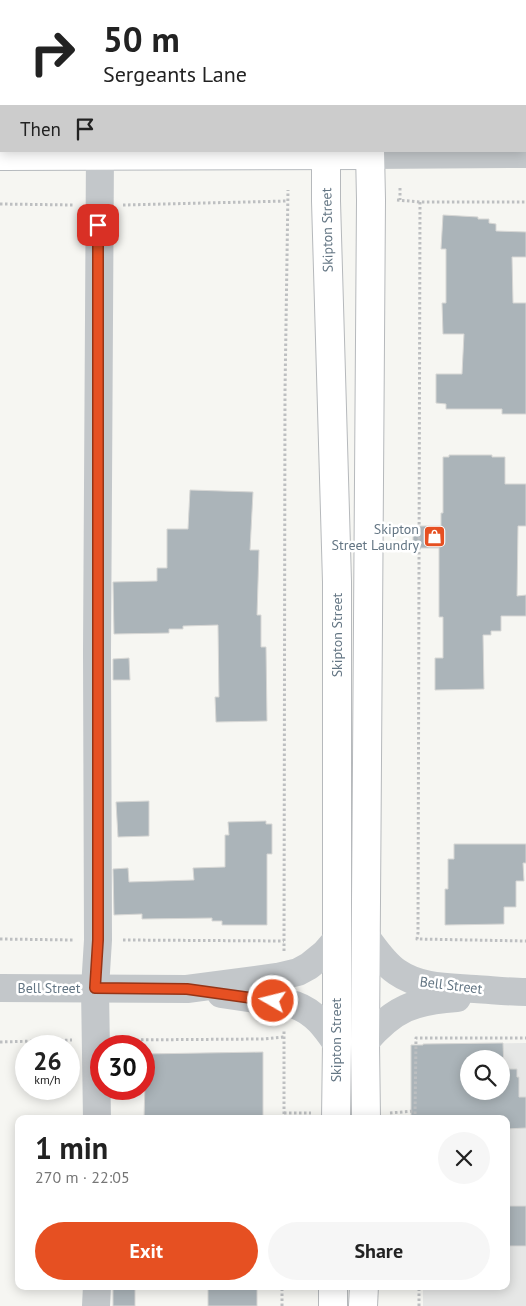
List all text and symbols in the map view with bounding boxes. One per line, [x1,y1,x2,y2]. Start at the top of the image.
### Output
text: 50 m [103,16,180,62]
icon: right [20,20,85,85]
text: Sergeants Lane [103,60,247,88]
icon: arrive [71,115,99,143]
text: Then [20,117,61,141]
street label: Skipton Street [317,187,337,273]
pin [77,204,119,246]
icon: arrive [84,211,112,239]
place label: Skipton Street Laundry [332,520,419,554]
shop icon: Skipton Street Laundry [423,525,447,549]
street label: Skipton Street [328,592,346,677]
street label: Bell Street [419,972,484,998]
position arrow [246,974,298,1026]
street label: Bell Street [18,979,81,997]
street label: Skipton Street [327,997,345,1082]
speed limit sign: 30 [90,1035,155,1100]
text: 26 [33,1045,62,1077]
map controls [460,1050,510,1100]
button: search [460,1050,510,1100]
text: km/h [34,1072,61,1087]
text: 1 min [35,1128,108,1167]
button: close [438,1132,490,1184]
text: 270 m · 22:05 [35,1167,130,1187]
button: Exit [35,1222,258,1280]
button: Share [268,1222,490,1280]

